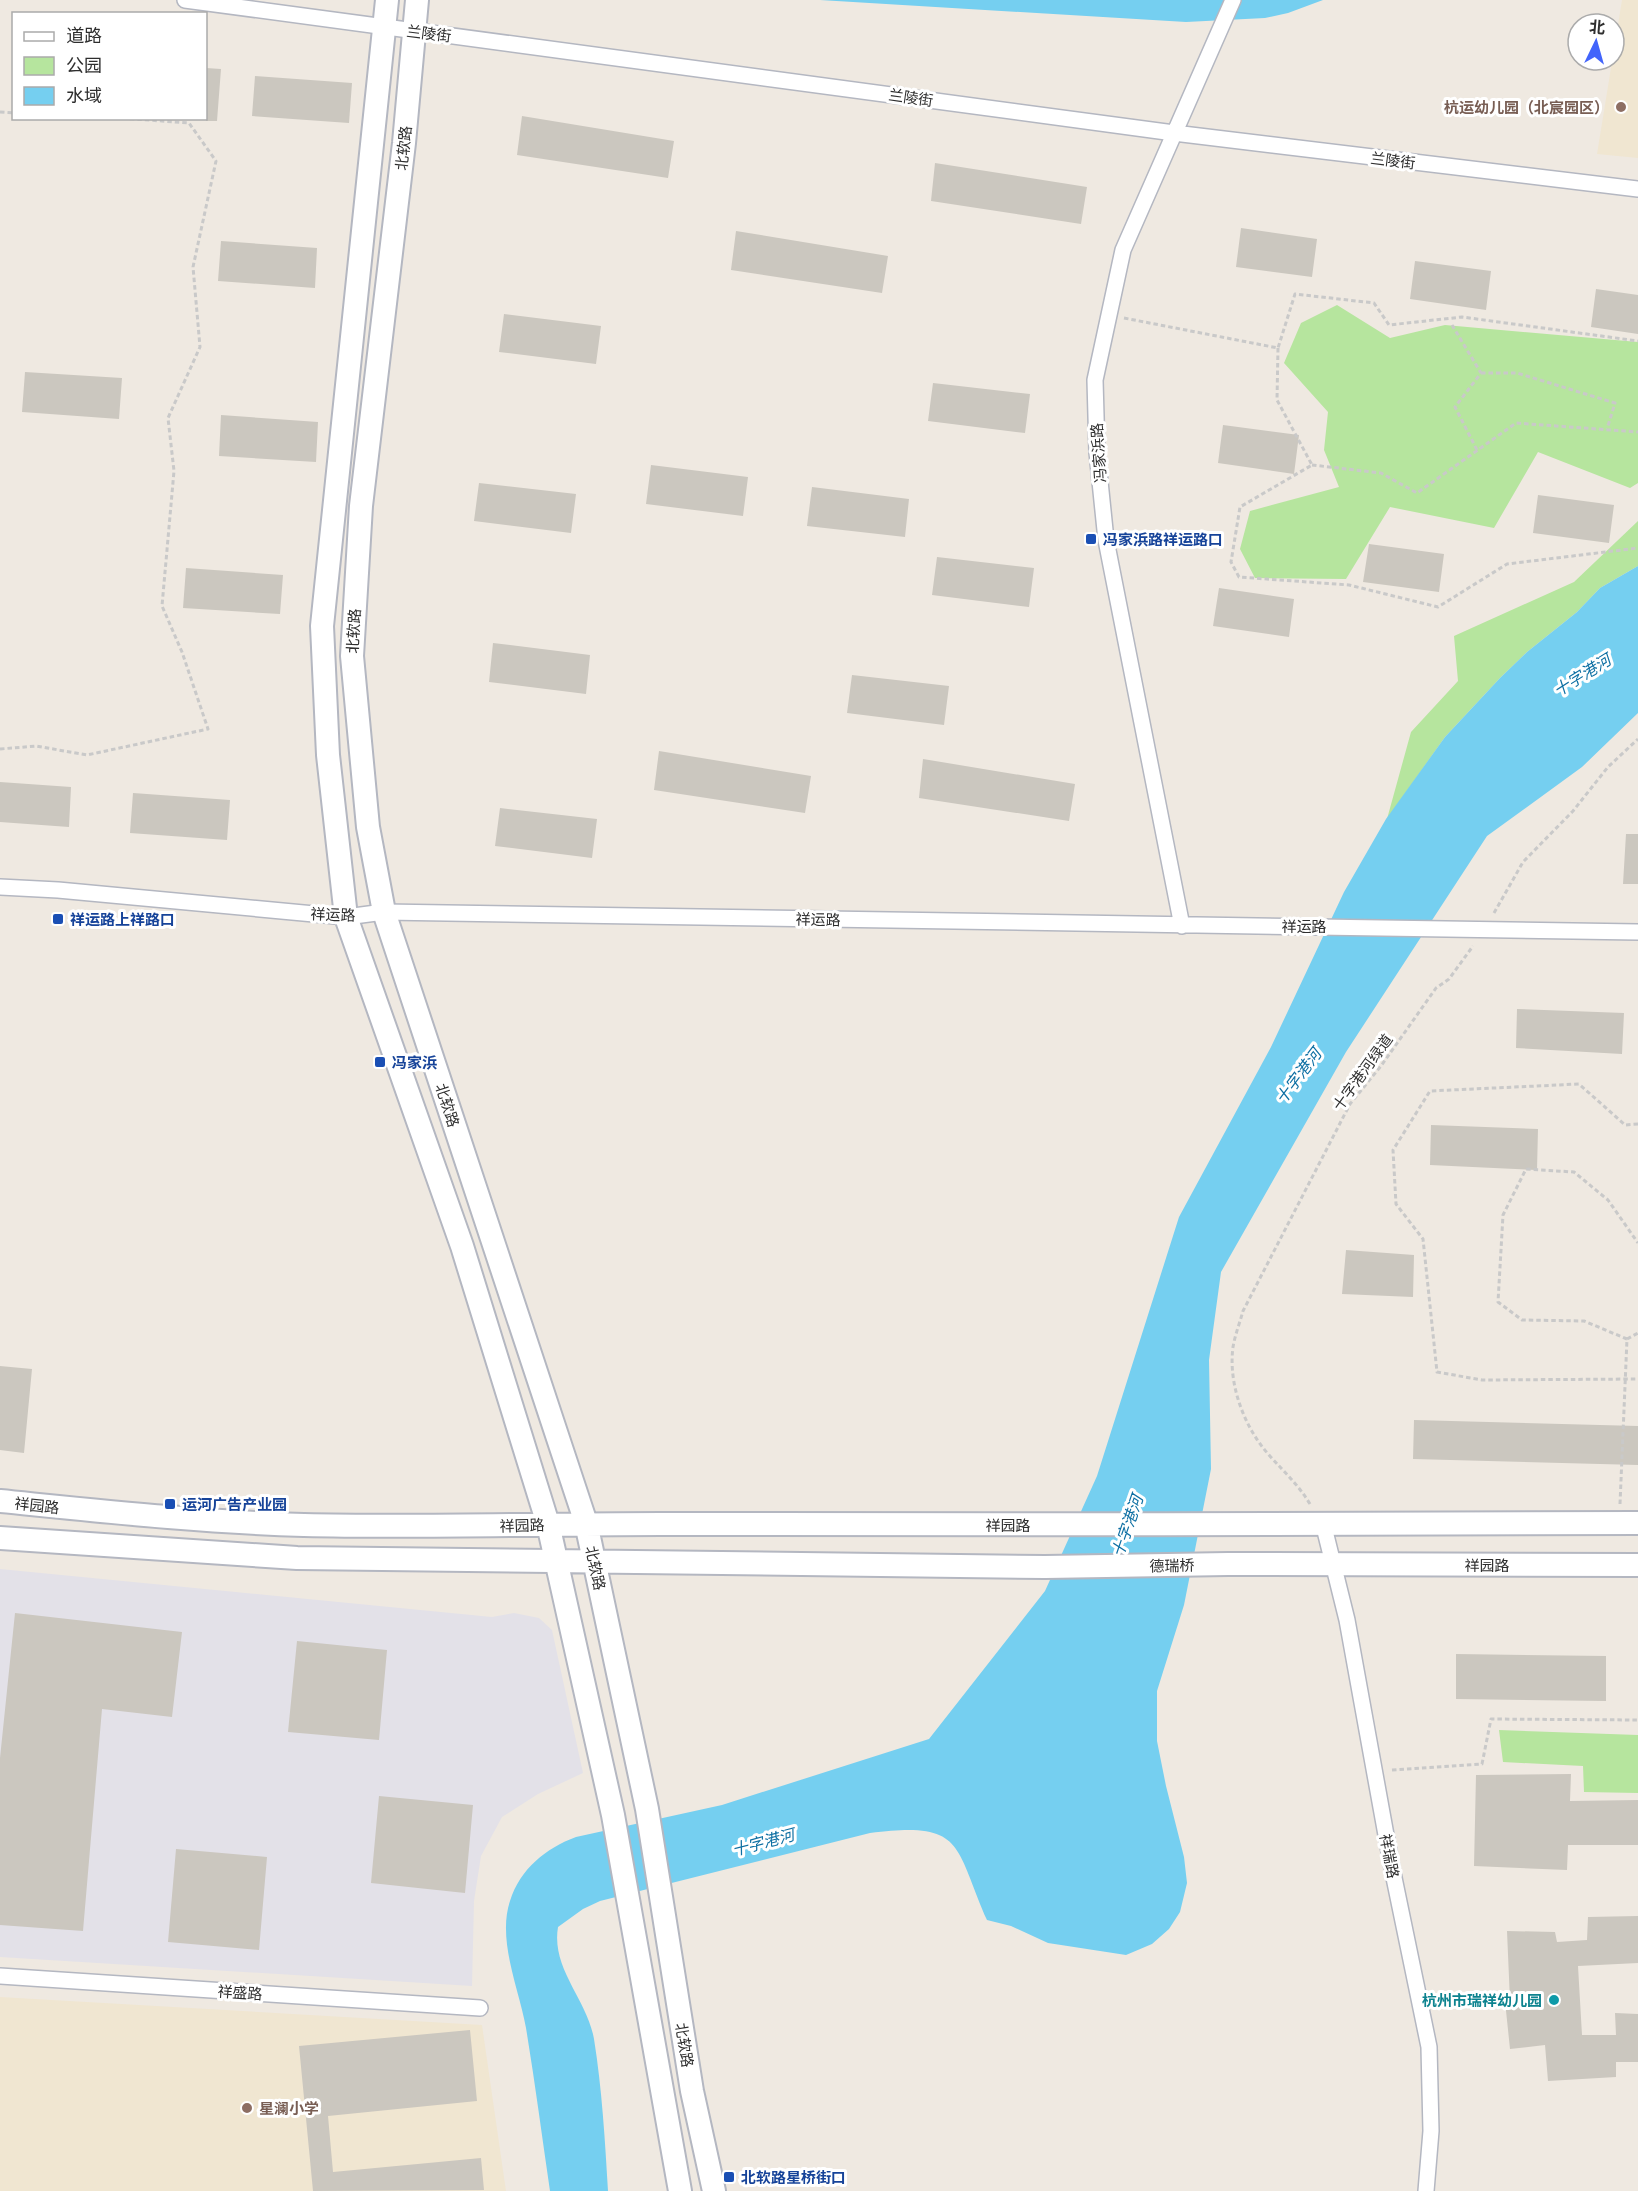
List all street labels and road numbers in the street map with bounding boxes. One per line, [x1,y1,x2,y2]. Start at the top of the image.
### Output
street label: 兰陵街 [405,20,453,46]
street label: 兰陵街 [887,84,935,110]
street label: 北软路 [391,125,415,171]
street label: 兰陵街 [1369,147,1417,173]
street label: 冯家浜路 [1086,422,1110,484]
street label: 北软路 [342,608,364,654]
street label: 祥运路 [310,903,356,925]
street label: 祥运路 [795,909,841,929]
street label: 祥运路 [1281,916,1327,936]
street label: 十字港河绿道 [1327,1030,1397,1114]
street label: 北软路 [432,1081,464,1129]
street label: 祥园路 [14,1493,60,1517]
street label: 祥园路 [499,1514,545,1536]
street label: 祥园路 [985,1515,1031,1535]
street label: 北软路 [582,1544,610,1592]
street label: 德瑞桥 [1149,1555,1195,1575]
street label: 祥园路 [1464,1555,1510,1575]
street label: 祥瑞路 [1376,1832,1404,1880]
street label: 祥盛路 [217,1980,263,2004]
street label: 北软路 [672,2021,698,2069]

